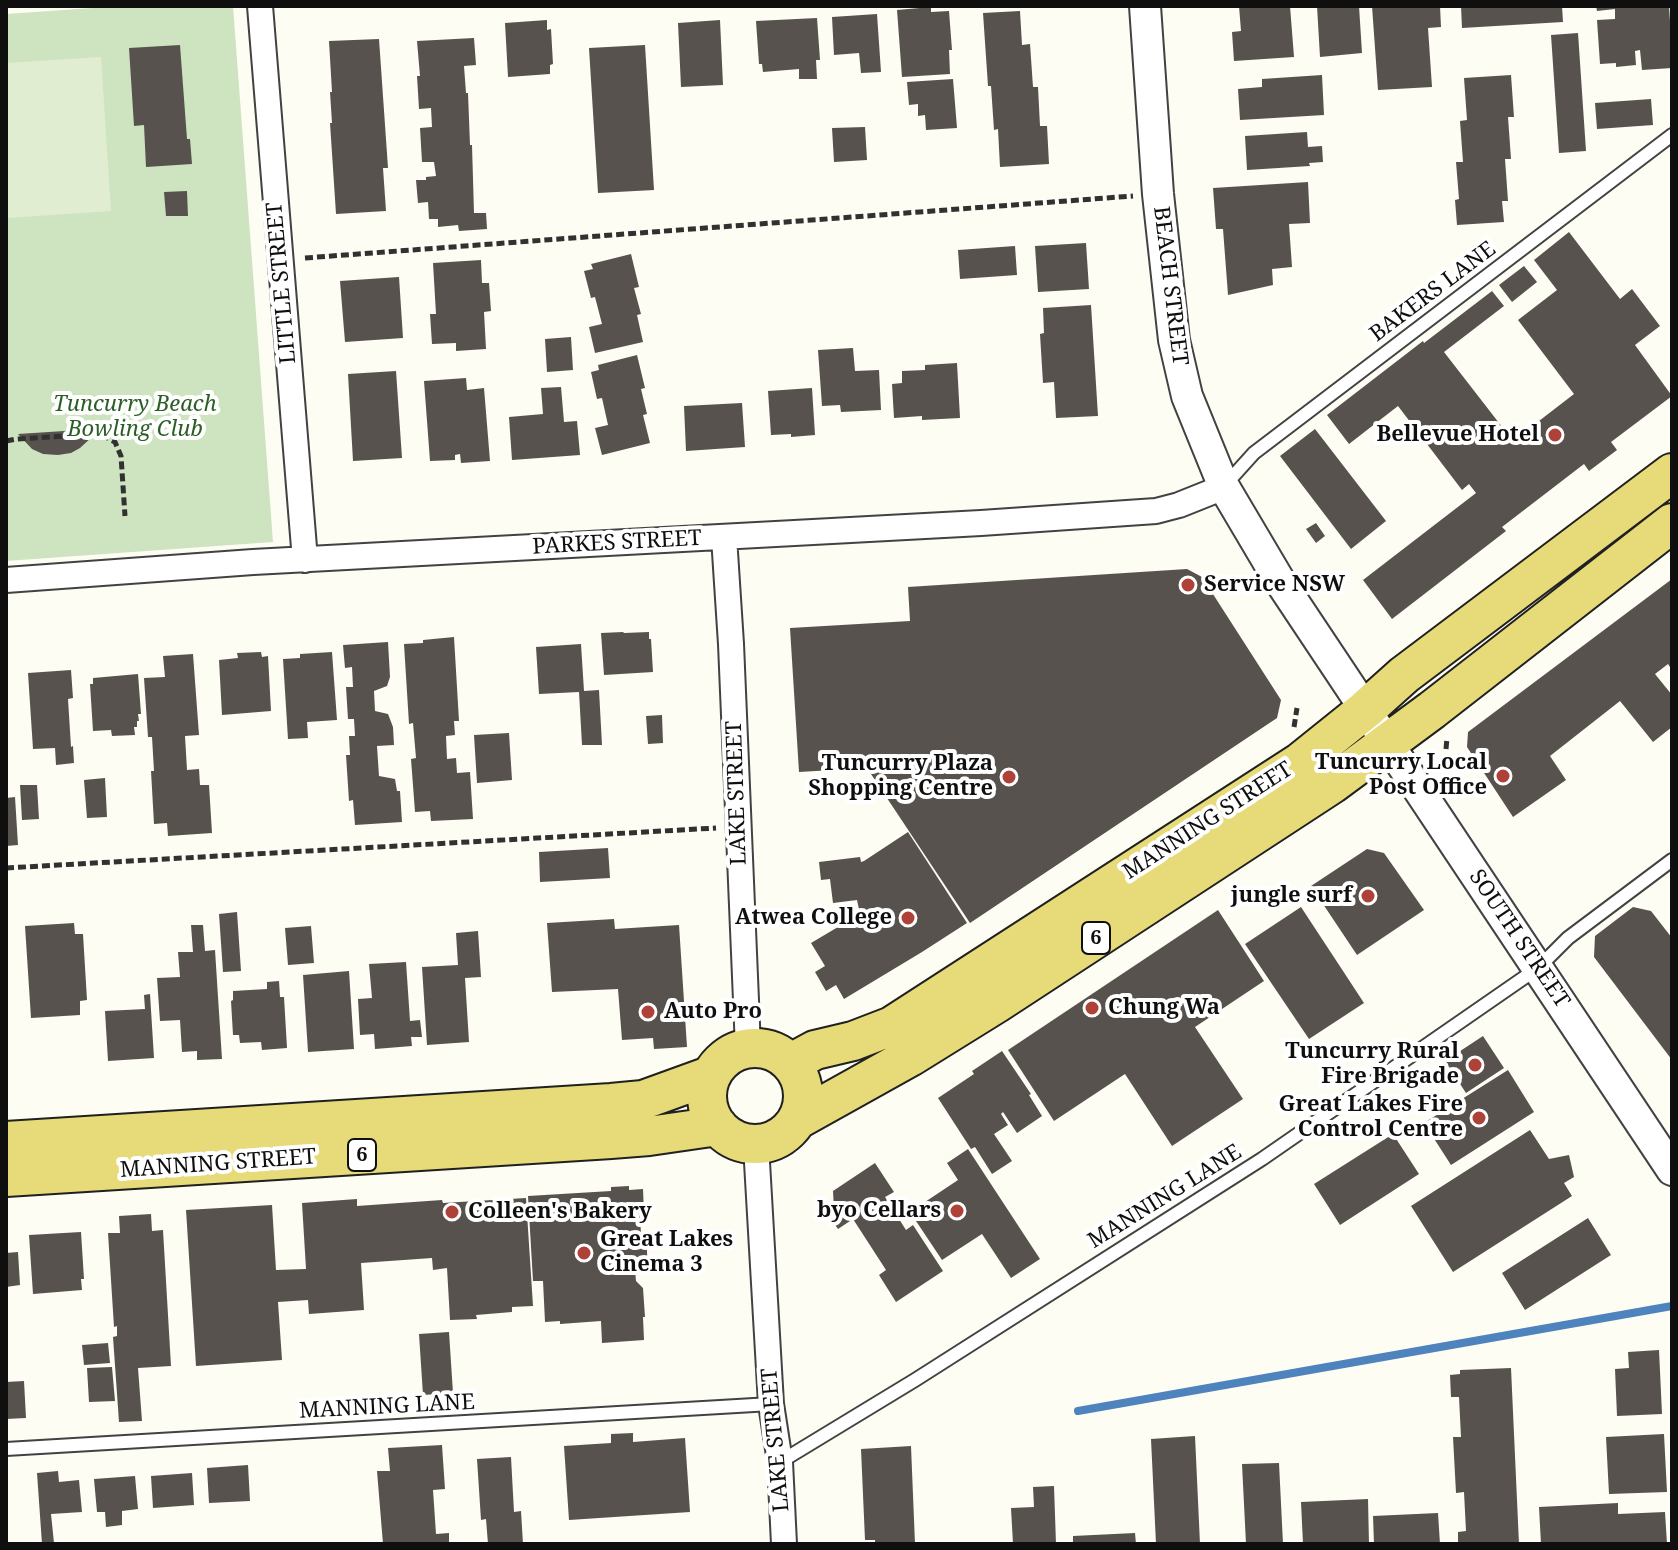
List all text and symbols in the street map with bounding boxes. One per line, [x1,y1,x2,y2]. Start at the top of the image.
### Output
street label: LITTLE STREET [262,201,302,365]
street label: BEACH STREET [1147,205,1193,367]
street label: BAKERS LANE [1365,236,1501,348]
park label: Tuncurry Beach Bowling Club [53,392,217,444]
place label: Bellevue Hotel [1376,422,1539,448]
marker: Bellevue Hotel [1546,426,1564,444]
street label: PARKES STREET [532,525,702,561]
place label: Service NSW [1204,572,1345,598]
marker: Service NSW [1179,576,1197,594]
street label: LAKE STREET [721,720,753,866]
place label: Tuncurry Local Post Office [1315,750,1487,802]
place label: Tuncurry Plaza Shopping Centre [808,751,993,802]
street label: MANNING STREET [1118,756,1298,886]
marker: Tuncurry Local Post Office [1494,767,1512,785]
marker: Tuncurry Plaza Shopping Centre [1000,768,1018,786]
street label: SOUTH STREET [1463,865,1575,1013]
place label: jungle surf [1231,883,1352,909]
marker: jungle surf [1359,887,1377,905]
place label: Atwea College [735,905,892,931]
marker: Atwea College [899,909,917,927]
road number: 6 [1082,922,1110,954]
place label: Chung Wa [1108,995,1220,1021]
place label: Auto Pro [664,999,762,1025]
marker: Chung Wa [1083,999,1101,1017]
marker: Auto Pro [639,1003,657,1021]
place label: Tuncurry Rural Fire Brigade [1285,1039,1459,1090]
marker: Tuncurry Rural Fire Brigade [1466,1056,1484,1074]
place label: Great Lakes Fire Control Centre [1279,1092,1463,1144]
marker: Great Lakes Fire Control Centre [1470,1109,1488,1127]
road number: 6 [348,1139,376,1171]
street label: MANNING LANE [1083,1139,1247,1255]
street label: MANNING STREET [119,1144,317,1184]
place label: byo Cellars [817,1198,941,1224]
place label: Colleen's Bakery [468,1199,652,1225]
marker: byo Cellars [948,1202,966,1220]
marker: Colleen's Bakery [443,1203,461,1221]
place label: Great Lakes Cinema 3 [600,1227,733,1278]
marker: Great Lakes Cinema 3 [575,1244,593,1262]
street label: LAKE STREET [757,1367,795,1513]
street label: MANNING LANE [299,1389,475,1425]

